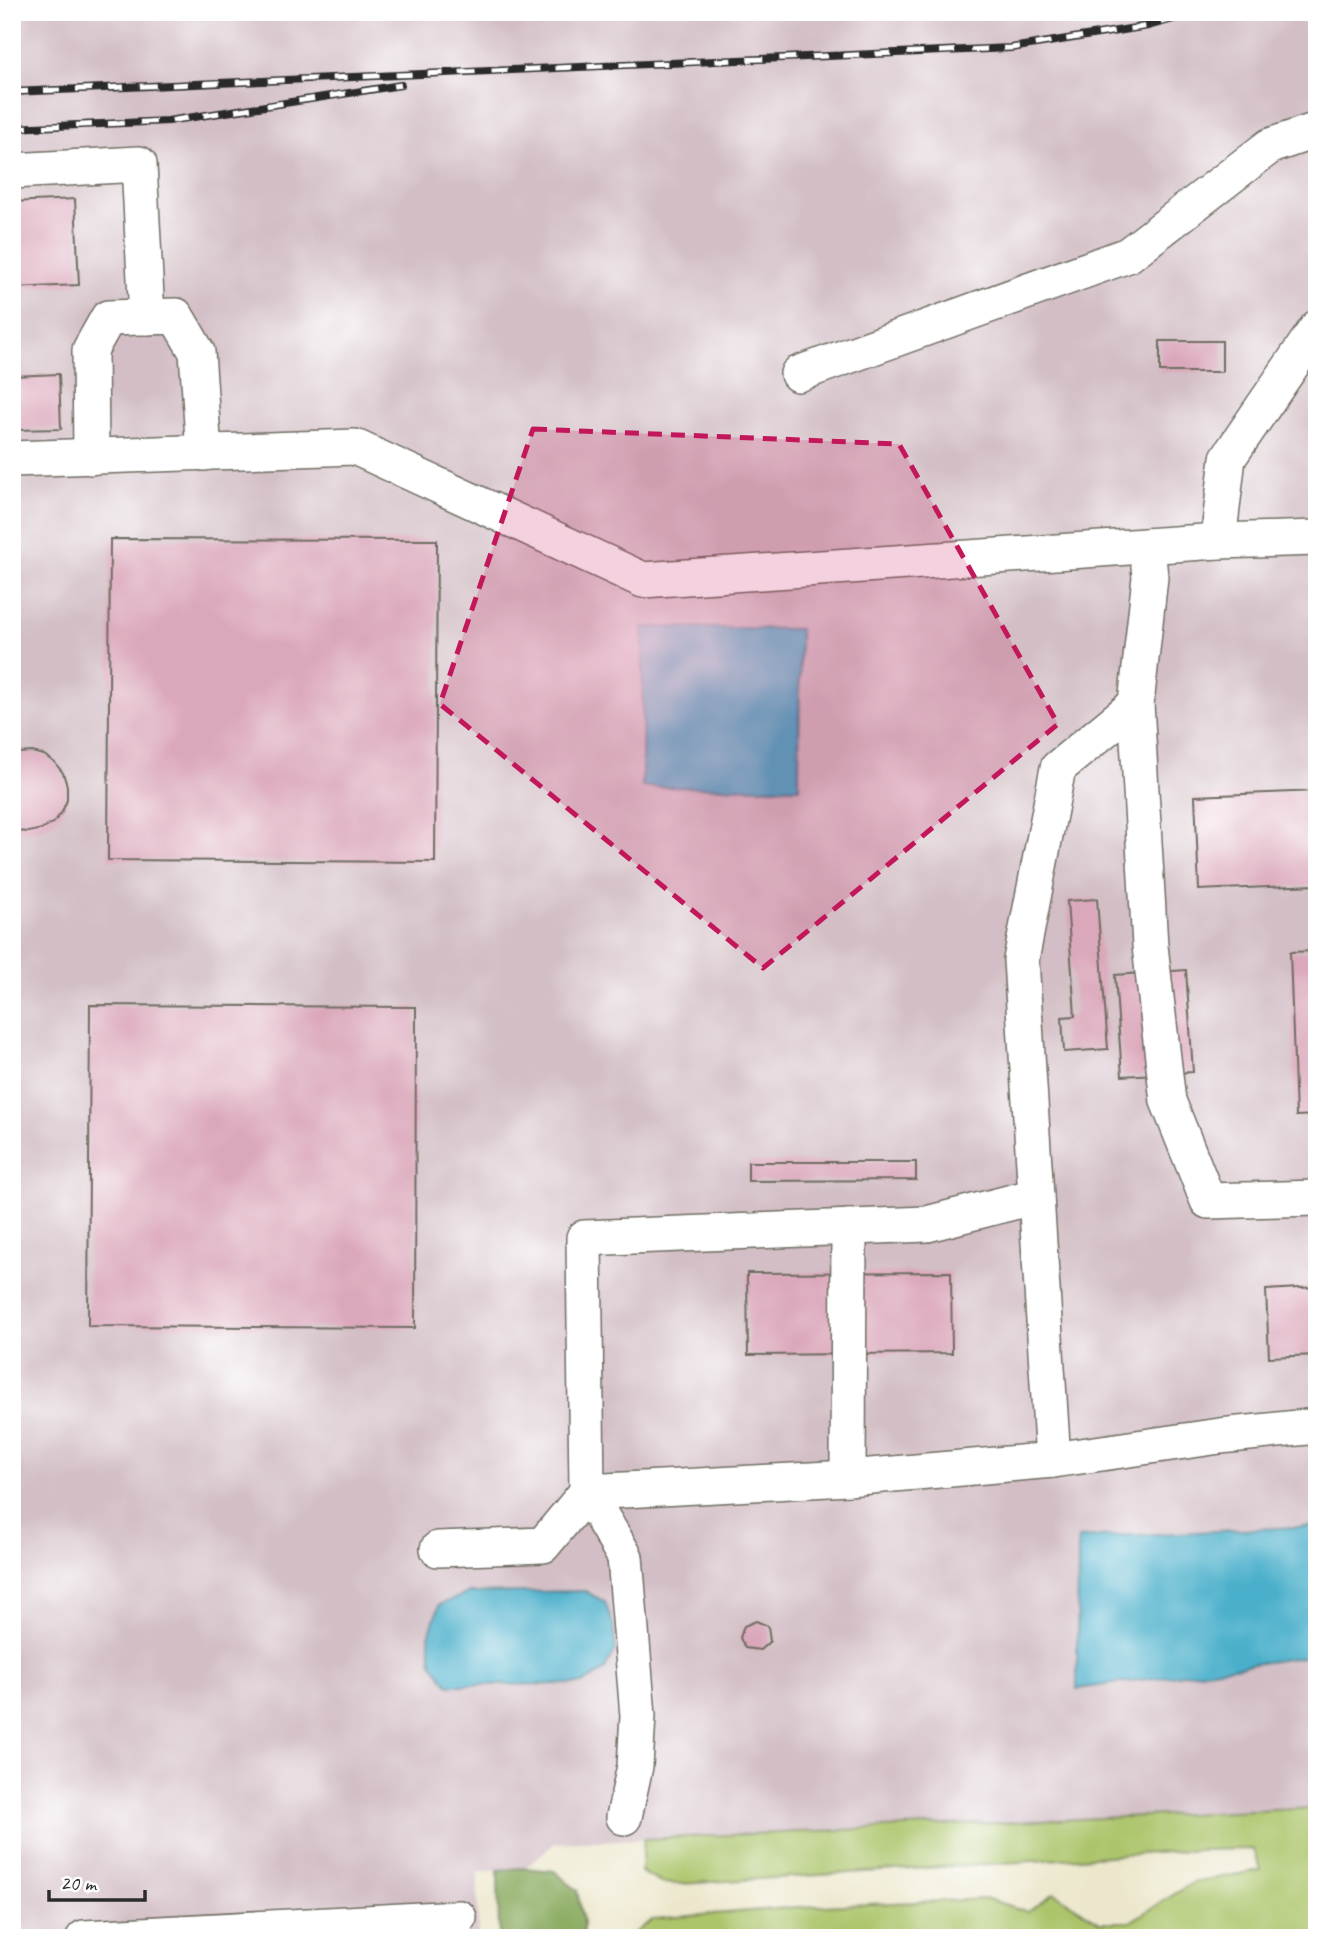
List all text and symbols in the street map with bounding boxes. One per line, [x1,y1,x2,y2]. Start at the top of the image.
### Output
scale bar [49,1859,145,1903]
text: 20 m [60,1870,98,1896]

